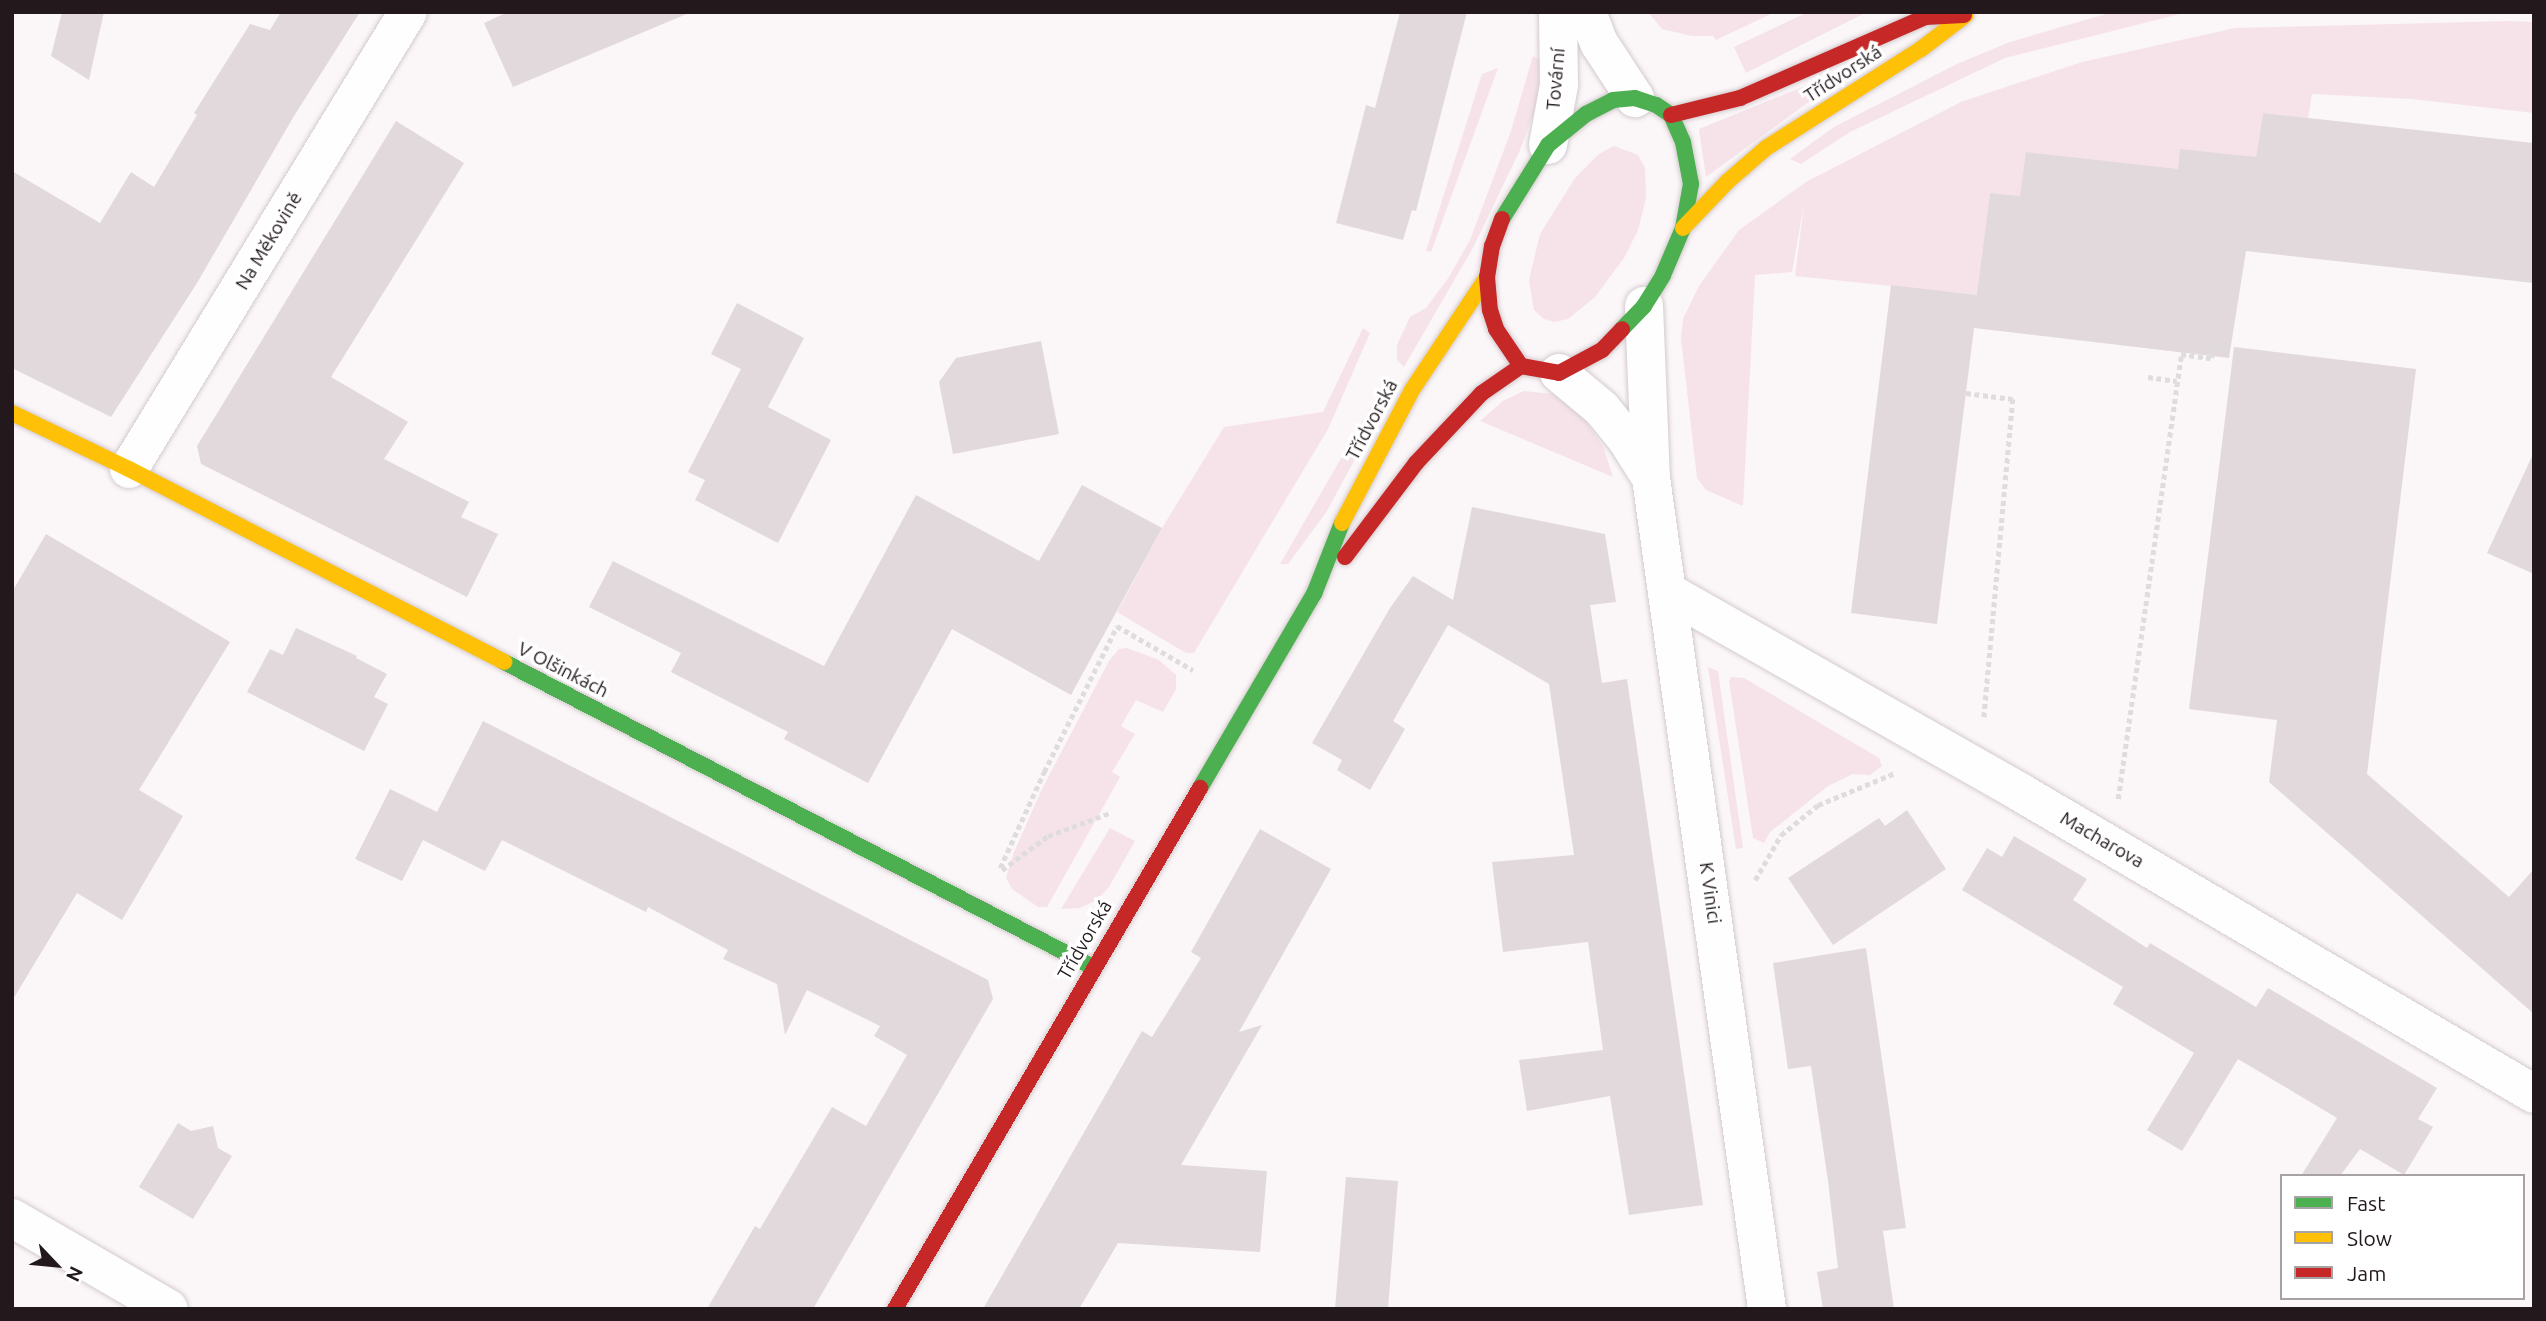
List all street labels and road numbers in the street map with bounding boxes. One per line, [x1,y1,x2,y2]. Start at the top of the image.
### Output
street label: Třídvorská [1800,40,1886,108]
street label: Tovární [1542,47,1570,111]
street label: Na Měkovině [231,188,307,294]
street label: Třídvorská [1341,376,1403,464]
street label: V Olšinkách [514,637,612,703]
street label: Macharova [2056,807,2148,873]
street label: K Vinici [1694,861,1726,925]
street label: Třídvorská [1053,896,1117,984]

